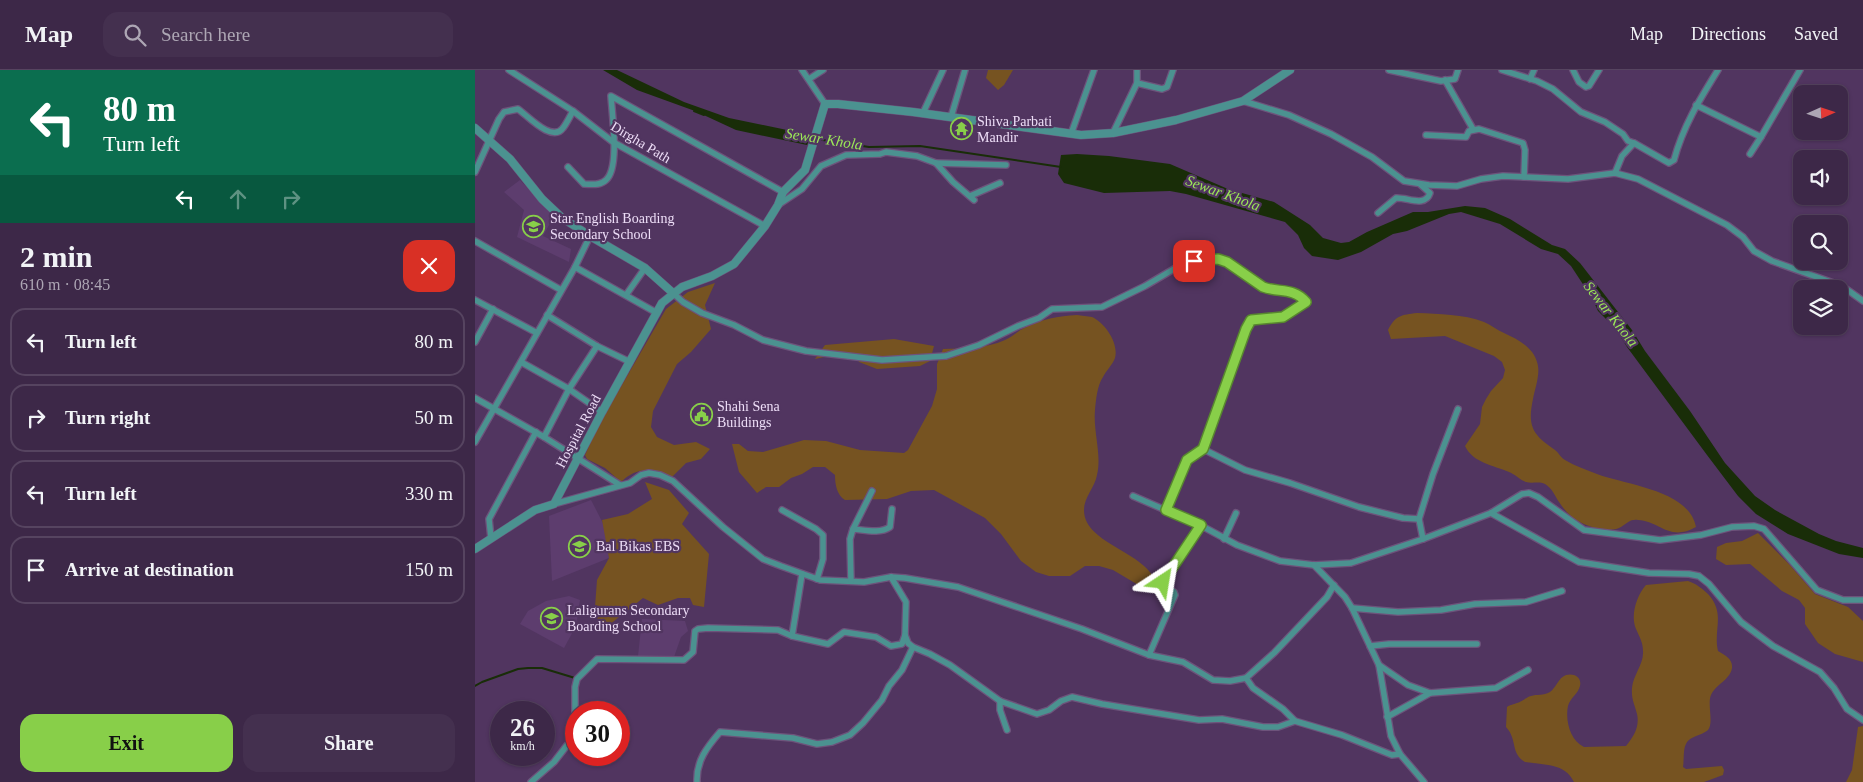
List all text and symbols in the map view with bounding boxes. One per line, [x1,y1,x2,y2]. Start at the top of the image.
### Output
search box [103,12,453,57]
text: Map [25,21,73,47]
icon: search [121,21,149,49]
text: Search here [161,24,250,45]
text: Map [1630,24,1663,44]
text: Directions [1691,24,1766,44]
text: Saved [1794,24,1838,44]
north arrow [1793,85,1847,140]
map controls [1793,85,1848,335]
icon: left [20,90,85,155]
text: 80 m [103,90,176,129]
place label: Shiva Parbati Mandir [977,114,1052,145]
temple icon: Shiva Parbati Mandir [949,117,973,141]
street label: Dirgha Path [608,119,673,166]
water label: Sewar Khola [784,125,864,153]
text: Turn left [103,131,180,156]
button: sound [1793,150,1848,205]
water label: Sewar Khola [1184,172,1262,214]
icon: left [171,185,199,213]
icon: ahead [224,185,252,213]
icon: right [277,185,305,213]
place label: Star English Boarding Secondary School [550,211,674,242]
school or university icon: Star English Boarding Secondary School [522,214,546,238]
button: search [1793,215,1848,270]
text: 2 min [20,240,93,273]
button: close [403,240,455,292]
pin [1173,240,1215,282]
icon: arrive [1180,247,1208,275]
text: 610 m · 08:45 [20,276,110,293]
water label: Sewar Khola [1581,278,1641,350]
button: layers [1793,280,1848,335]
icon: left [22,328,50,356]
text: Turn left [65,331,137,352]
text: 80 m [414,331,453,352]
street label: Hospital Road [553,392,604,470]
place label: Shahi Sena Buildings [717,399,780,430]
public building icon: Shahi Sena Buildings [689,402,713,426]
icon: right [22,404,50,432]
text: Turn right [65,407,150,428]
text: 50 m [414,407,453,428]
icon: left [22,480,50,508]
text: Turn left [65,483,137,504]
text: 330 m [405,483,453,504]
school or university icon: Bal Bikas EBS [568,534,592,558]
place label: Bal Bikas EBS [596,539,680,554]
position arrow [1136,555,1188,607]
icon: arrive [22,556,50,584]
text: Arrive at destination [65,559,234,580]
text: 150 m [405,559,453,580]
place label: Laligurans Secondary Boarding School [567,603,689,634]
school or university icon: Laligurans Secondary Boarding School [539,606,563,630]
speed limit sign: 30 [565,701,630,766]
button: Exit [20,714,233,772]
button: Share [243,714,455,772]
text: 26 [510,714,535,741]
text: km/h [510,739,535,753]

